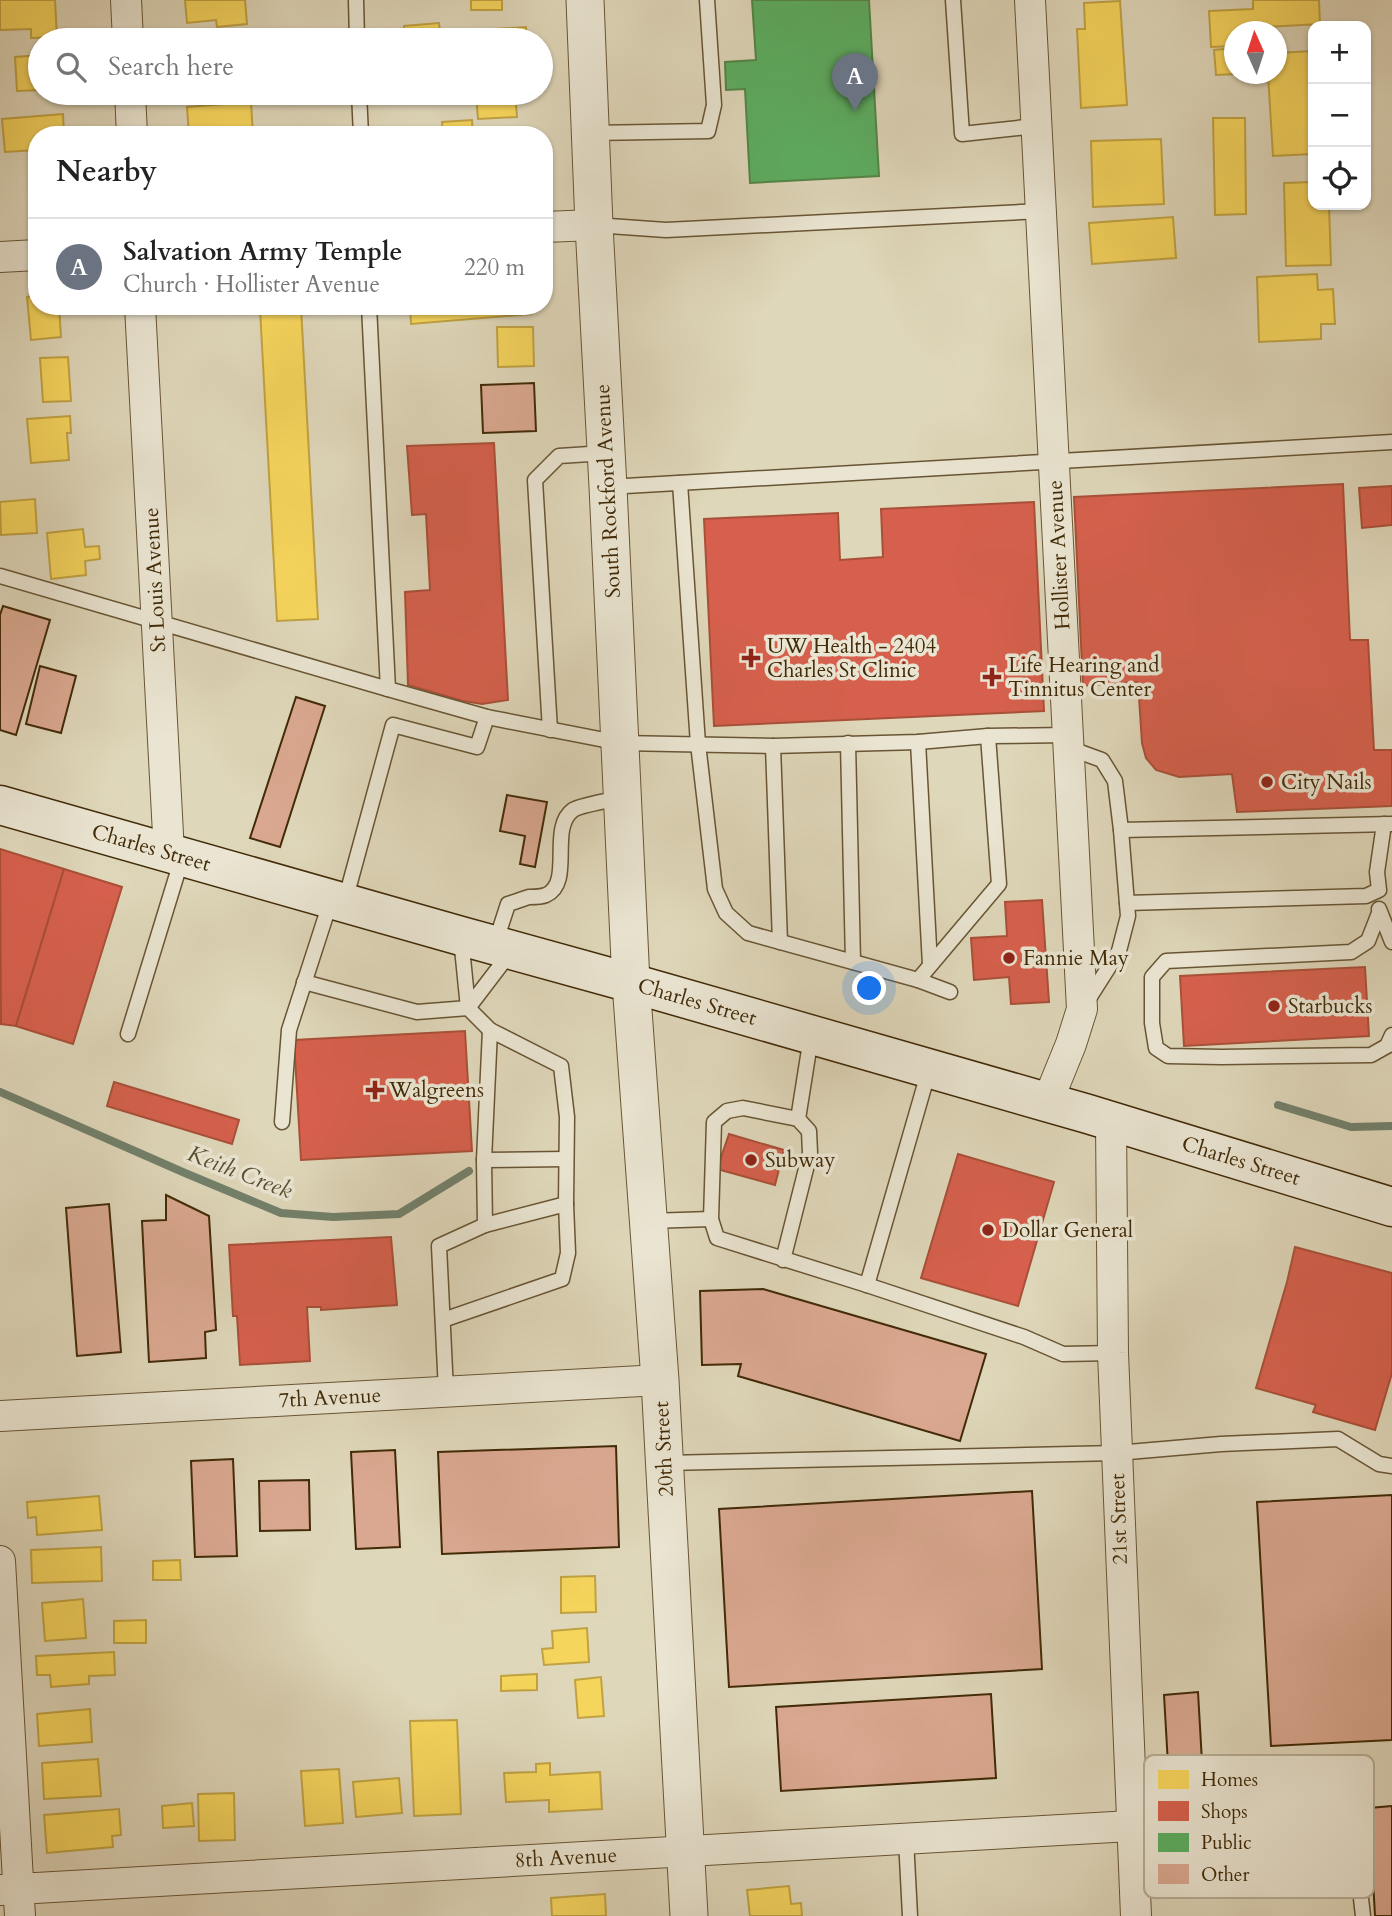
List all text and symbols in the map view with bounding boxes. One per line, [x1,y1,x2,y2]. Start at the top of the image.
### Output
north arrow [1224,21,1287,84]
map controls [1308,21,1371,210]
button: + [1308,21,1371,84]
search box [28,28,553,105]
icon: search [52,48,90,86]
text: Search here [108,49,234,84]
pin: A [832,53,878,111]
button: − [1308,84,1371,147]
button: locate [1308,147,1371,210]
text: Nearby [56,151,157,192]
text: Salvation Army Temple [123,234,402,269]
text: A [70,252,88,283]
text: 220 m [464,252,525,283]
text: Church · Hollister Avenue [123,269,380,300]
street label: South Rockford Avenue [588,383,628,599]
street label: Hollister Avenue [1041,479,1077,631]
street label: St Louis Avenue [137,507,173,653]
place label: UW Health - 2404 Charles St Clinic [767,632,937,685]
marker: UW Health - 2404 Charles St Clinic [741,648,761,668]
place label: Life Hearing and Tinnitus Center [1008,651,1159,704]
marker: Life Hearing and Tinnitus Center [982,667,1002,687]
place label: City Nails [1281,768,1372,797]
marker: City Nails [1259,774,1275,790]
street label: Charles Street [88,817,214,879]
place label: Fannie May [1023,944,1129,973]
marker: Fannie May [1001,950,1017,966]
street label: Charles Street [634,971,760,1033]
your location [852,971,886,1005]
place label: Starbucks [1288,992,1373,1021]
marker: Starbucks [1266,998,1282,1014]
place label: Walgreens [388,1076,484,1105]
marker: Walgreens [367,1082,383,1098]
street label: Charles Street [1178,1129,1304,1193]
water label: Keith Creek [183,1138,297,1206]
place label: Subway [765,1146,835,1175]
marker: Subway [743,1152,759,1168]
place label: Dollar General [1002,1216,1133,1245]
marker: Dollar General [980,1222,996,1238]
street label: 7th Avenue [278,1381,382,1415]
street label: 20th Street [647,1400,681,1498]
street label: 21st Street [1103,1472,1135,1565]
legend [1144,1755,1374,1898]
text: Homes [1201,1767,1258,1793]
text: Shops [1201,1799,1248,1825]
text: Public [1201,1830,1252,1856]
street label: 8th Avenue [514,1841,618,1875]
text: Other [1201,1862,1249,1888]

